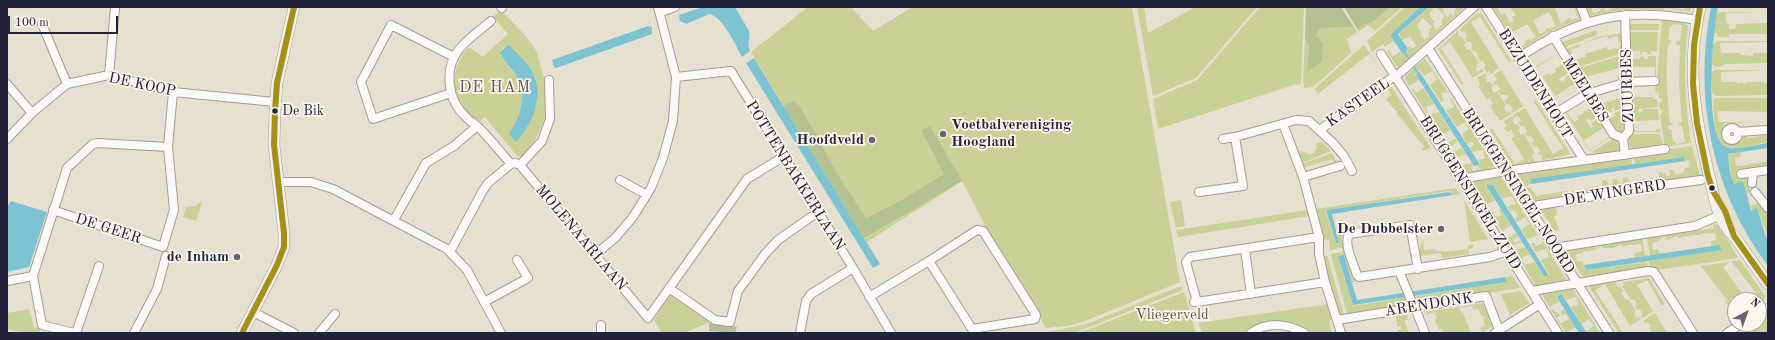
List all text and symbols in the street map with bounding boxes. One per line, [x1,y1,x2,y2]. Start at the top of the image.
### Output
scale bar [10,8,120,34]
text: 100 m [15,17,49,29]
street label: BEZUIDENHOUT [1494,26,1576,142]
street label: ZUURBES [1618,49,1638,123]
street label: MEELBES [1558,54,1612,126]
street label: DE KOOP [107,69,177,101]
street label: KASTEEL [1323,75,1393,131]
district label: DE HAM [459,78,531,98]
street label: POTTENBAKKERLAAN [741,98,849,254]
place label: De Bik [282,103,324,119]
street label: BRUGGENSINGEL-NOORD [1458,105,1578,277]
marker: De Bik [270,106,280,116]
street label: BRUGGENSINGEL-ZUID [1415,113,1525,273]
place label: Voetbalvereniging Hoogland [951,116,1071,151]
marker: Voetbalvereniging Hoogland [938,129,948,139]
place label: Hoofdveld [796,131,864,149]
marker: Hoofdveld [867,135,877,145]
street label: DE WINGERD [1563,176,1667,210]
street label: MOLENAARLAAN [531,181,631,295]
unlabelled marker [1707,183,1717,193]
street label: DE GEER [73,210,143,248]
place label: De Dubbelster [1337,220,1433,238]
marker: De Dubbelster [1436,224,1446,234]
place label: de Inham [167,248,229,266]
marker: de Inham [232,252,242,262]
street label: ARENDONK [1384,289,1474,321]
north arrow [1727,292,1767,332]
text: N [1748,296,1761,310]
park label: Vliegerveld [1135,306,1209,324]

